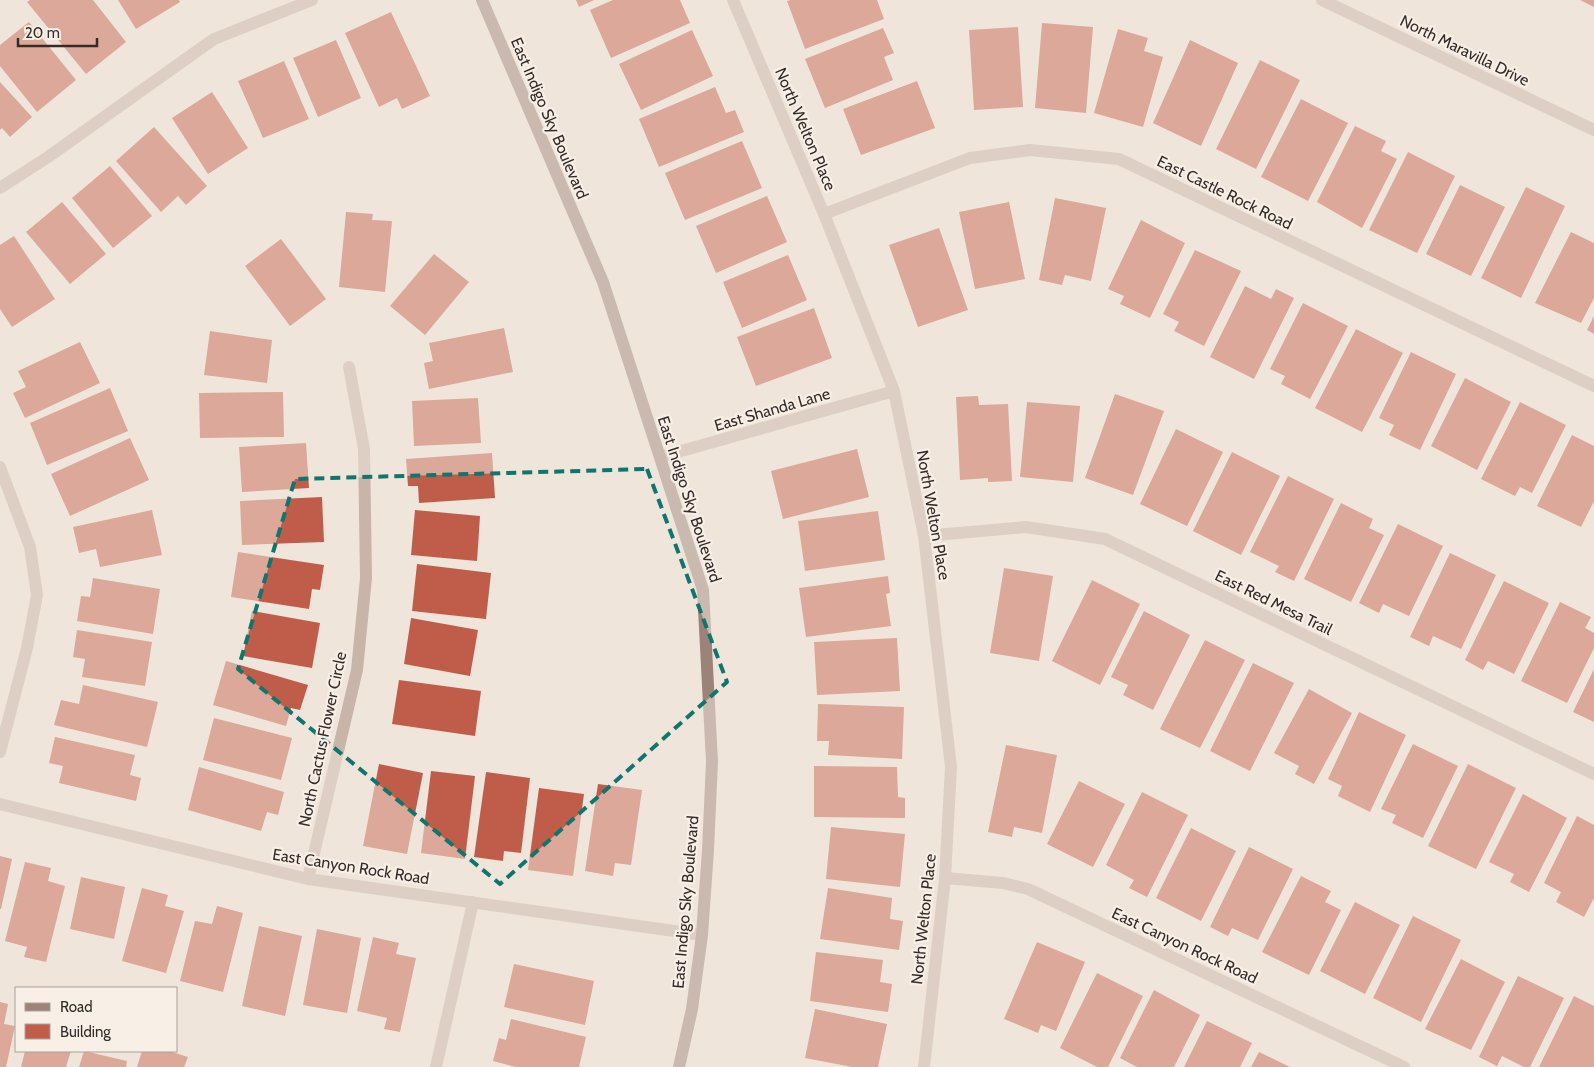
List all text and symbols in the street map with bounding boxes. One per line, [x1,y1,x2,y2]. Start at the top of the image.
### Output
street label: North Maravilla Drive [1397,11,1533,90]
scale bar [18,15,96,47]
text: 20 m [25,24,60,42]
street label: East Indigo Sky Boulevard [507,35,592,202]
street label: North Welton Place [771,65,840,193]
street label: East Castle Rock Road [1154,151,1295,233]
street label: East Shanda Lane [712,384,832,435]
street label: East Indigo Sky Boulevard [654,414,725,585]
street label: North Welton Place [913,449,954,581]
street label: East Red Mesa Trail [1212,566,1336,639]
street label: North Cactus Flower Circle [295,650,350,828]
street label: East Indigo Sky Boulevard [668,815,703,989]
street label: East Canyon Rock Road [271,845,431,888]
street label: North Welton Place [907,853,940,985]
street label: East Canyon Rock Road [1109,903,1261,988]
legend [15,987,178,1052]
text: Road [60,998,93,1016]
text: Building [60,1023,111,1041]

